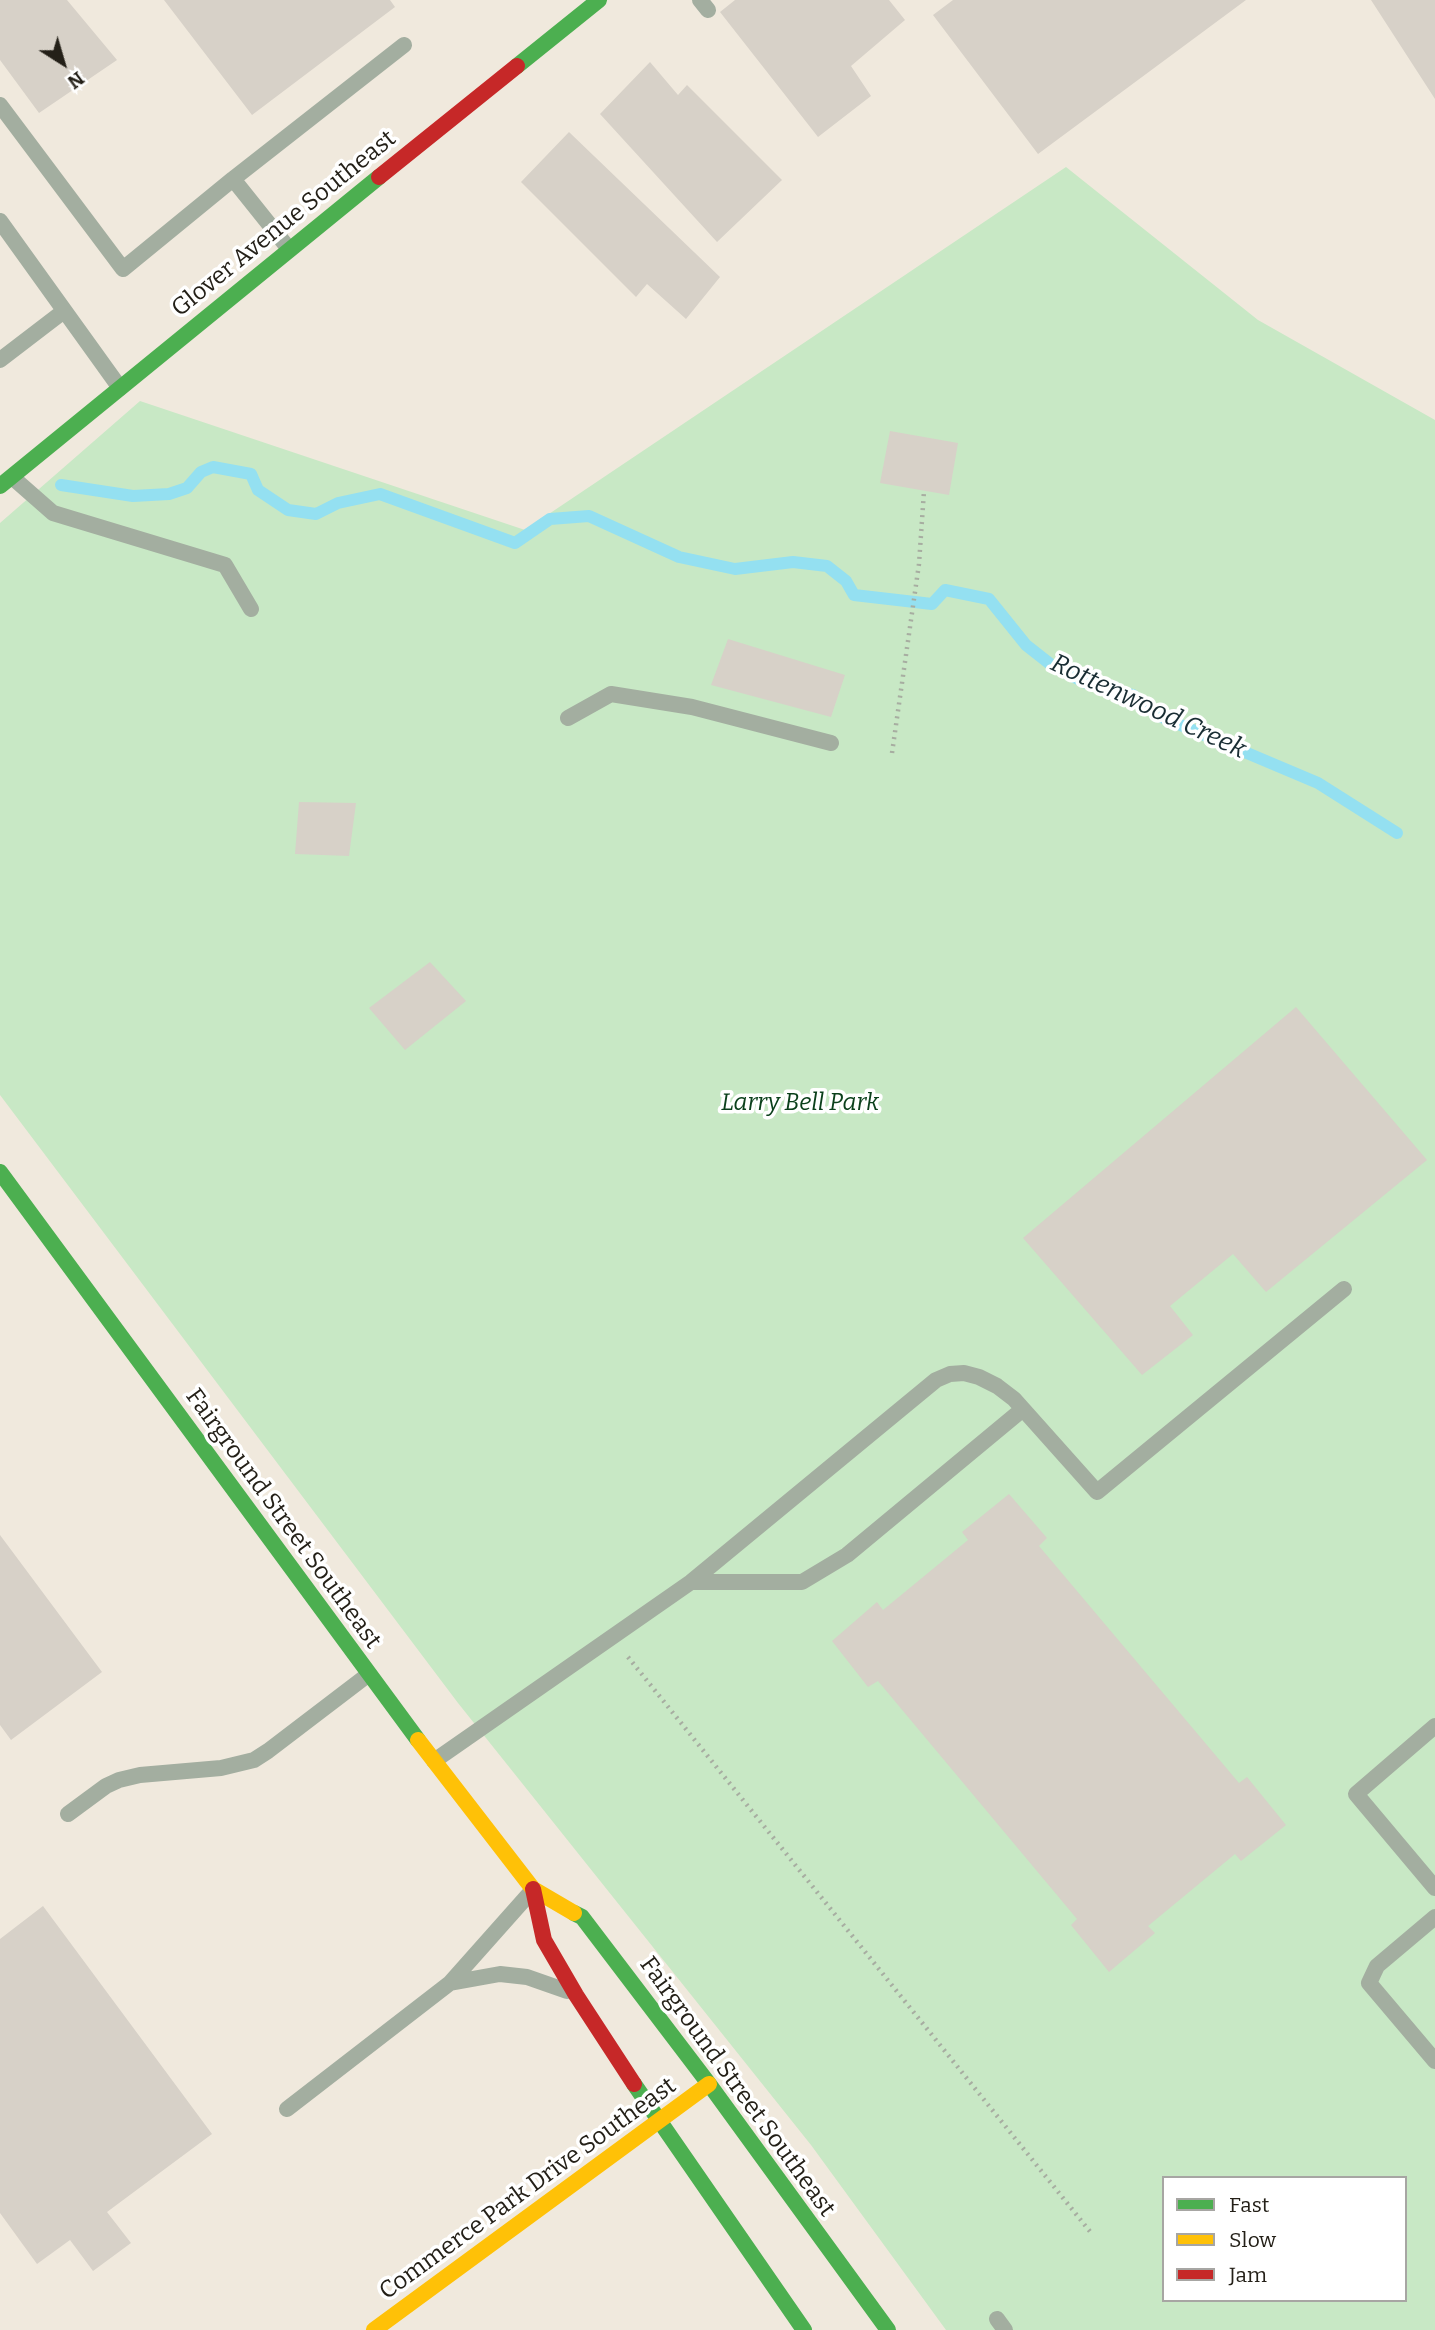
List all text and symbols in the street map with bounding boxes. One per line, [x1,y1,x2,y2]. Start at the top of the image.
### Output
north arrow [28,28,98,98]
text: N [63,67,89,94]
street label: Glover Avenue Southeast [166,125,402,323]
water label: Rottenwood Creek [1045,648,1251,766]
park label: Larry Bell Park [721,1089,879,1117]
street label: Fairground Street Southeast [179,1383,387,1655]
street label: Fairground Street Southeast [633,1951,841,2223]
street label: Commerce Park Drive Southeast [374,2072,682,2306]
legend [1162,2176,1407,2302]
text: Fast [1229,2192,1269,2218]
text: Slow [1229,2227,1276,2253]
text: Jam [1229,2262,1267,2288]

